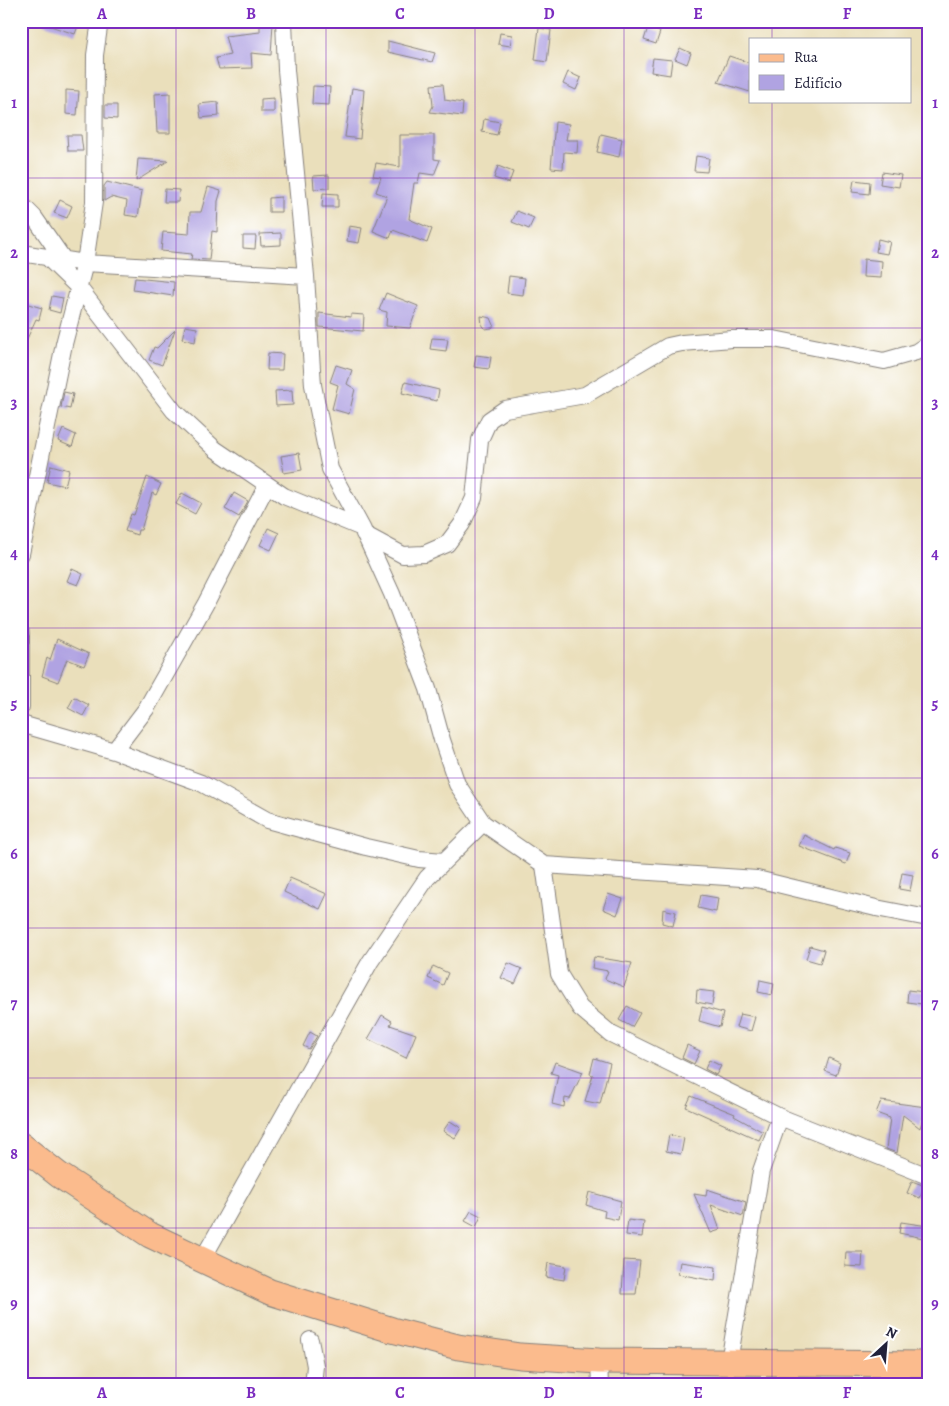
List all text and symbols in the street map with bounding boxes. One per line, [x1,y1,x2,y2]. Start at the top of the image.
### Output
text: A [96,3,108,25]
text: B [246,3,256,25]
text: C [395,3,405,25]
text: D [543,3,555,25]
text: E [693,3,703,25]
text: F [843,3,852,25]
legend [749,38,912,102]
text: Rua [794,47,818,67]
text: Edifício [794,73,842,93]
text: 1 [11,92,17,114]
text: 1 [932,92,938,114]
text: 2 [10,242,18,264]
text: 2 [931,242,939,264]
text: 3 [11,392,18,414]
text: 3 [932,392,939,414]
text: 4 [10,543,18,565]
text: 4 [931,543,939,565]
text: 5 [11,693,18,715]
text: 5 [932,693,939,715]
text: 6 [10,843,18,865]
text: 6 [931,843,939,865]
text: 7 [11,993,18,1015]
text: 7 [932,993,939,1015]
text: 8 [10,1143,18,1165]
text: 8 [931,1143,939,1165]
text: 9 [10,1293,18,1315]
text: 9 [931,1293,939,1315]
north arrow [862,1318,912,1368]
text: N [883,1322,900,1344]
text: A [96,1382,108,1404]
text: B [246,1382,256,1404]
text: C [395,1382,405,1404]
text: D [543,1382,555,1404]
text: E [693,1382,703,1404]
text: F [843,1382,852,1404]

